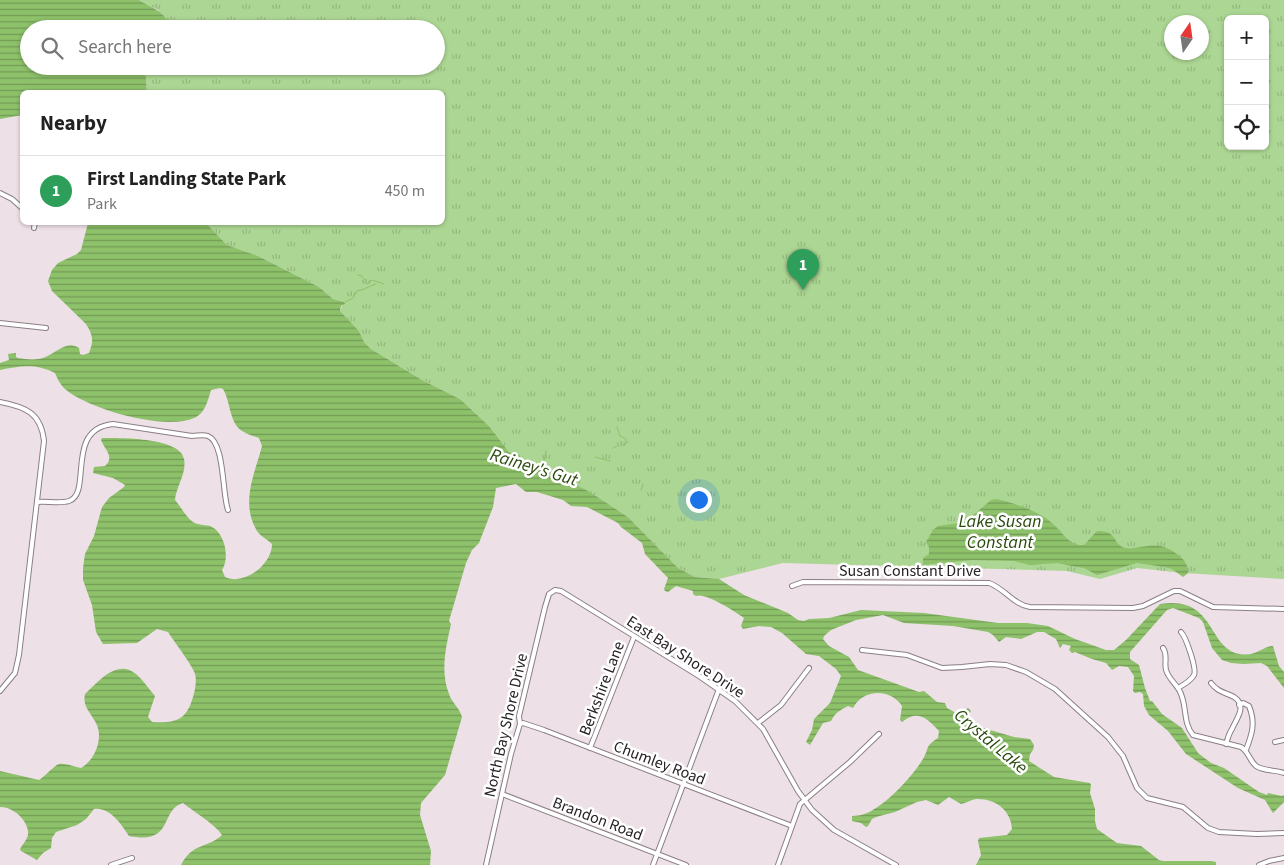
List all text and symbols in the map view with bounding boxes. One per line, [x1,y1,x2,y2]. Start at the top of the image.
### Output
north arrow [1164,15,1209,60]
map controls [1224,15,1269,150]
button: + [1224,15,1269,60]
search box [20,20,445,75]
icon: search [38,34,66,62]
text: Search here [78,34,172,61]
button: − [1224,60,1269,105]
button: locate [1224,105,1269,150]
text: Nearby [40,108,107,138]
text: First Landing State Park [87,166,286,193]
text: 1 [52,180,60,202]
text: 450 m [385,180,425,202]
text: Park [87,193,117,215]
pin: 1 [787,249,819,290]
water label: Rainey's Gut [487,442,582,493]
your location [686,487,712,513]
water label: Lake Susan Constant [958,509,1042,555]
street label: Susan Constant Drive [839,560,981,582]
street label: East Bay Shore Drive [622,610,749,703]
street label: Berkshire Lane [574,638,630,739]
street label: North Bay Shore Drive [479,651,533,799]
water label: Crystal Lake [948,703,1033,780]
street label: Chumley Road [610,735,709,791]
street label: Brandon Road [549,792,646,846]

